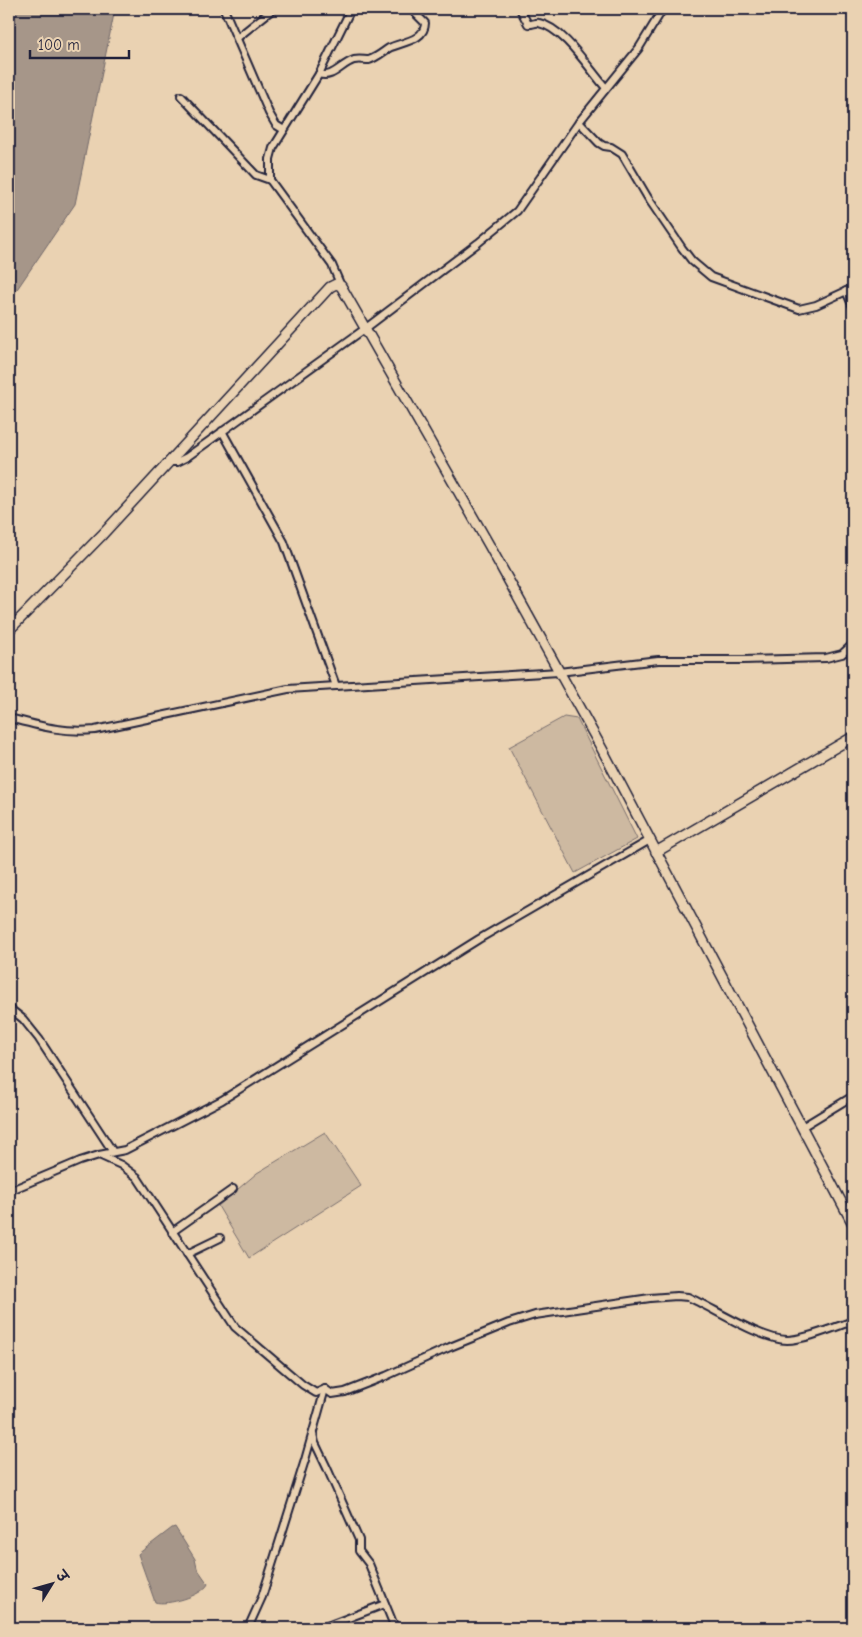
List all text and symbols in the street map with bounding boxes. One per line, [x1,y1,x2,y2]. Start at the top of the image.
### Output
scale bar [30,28,129,60]
text: 100 m [38,36,80,54]
north arrow [28,1560,78,1610]
text: उ [51,1566,73,1587]

